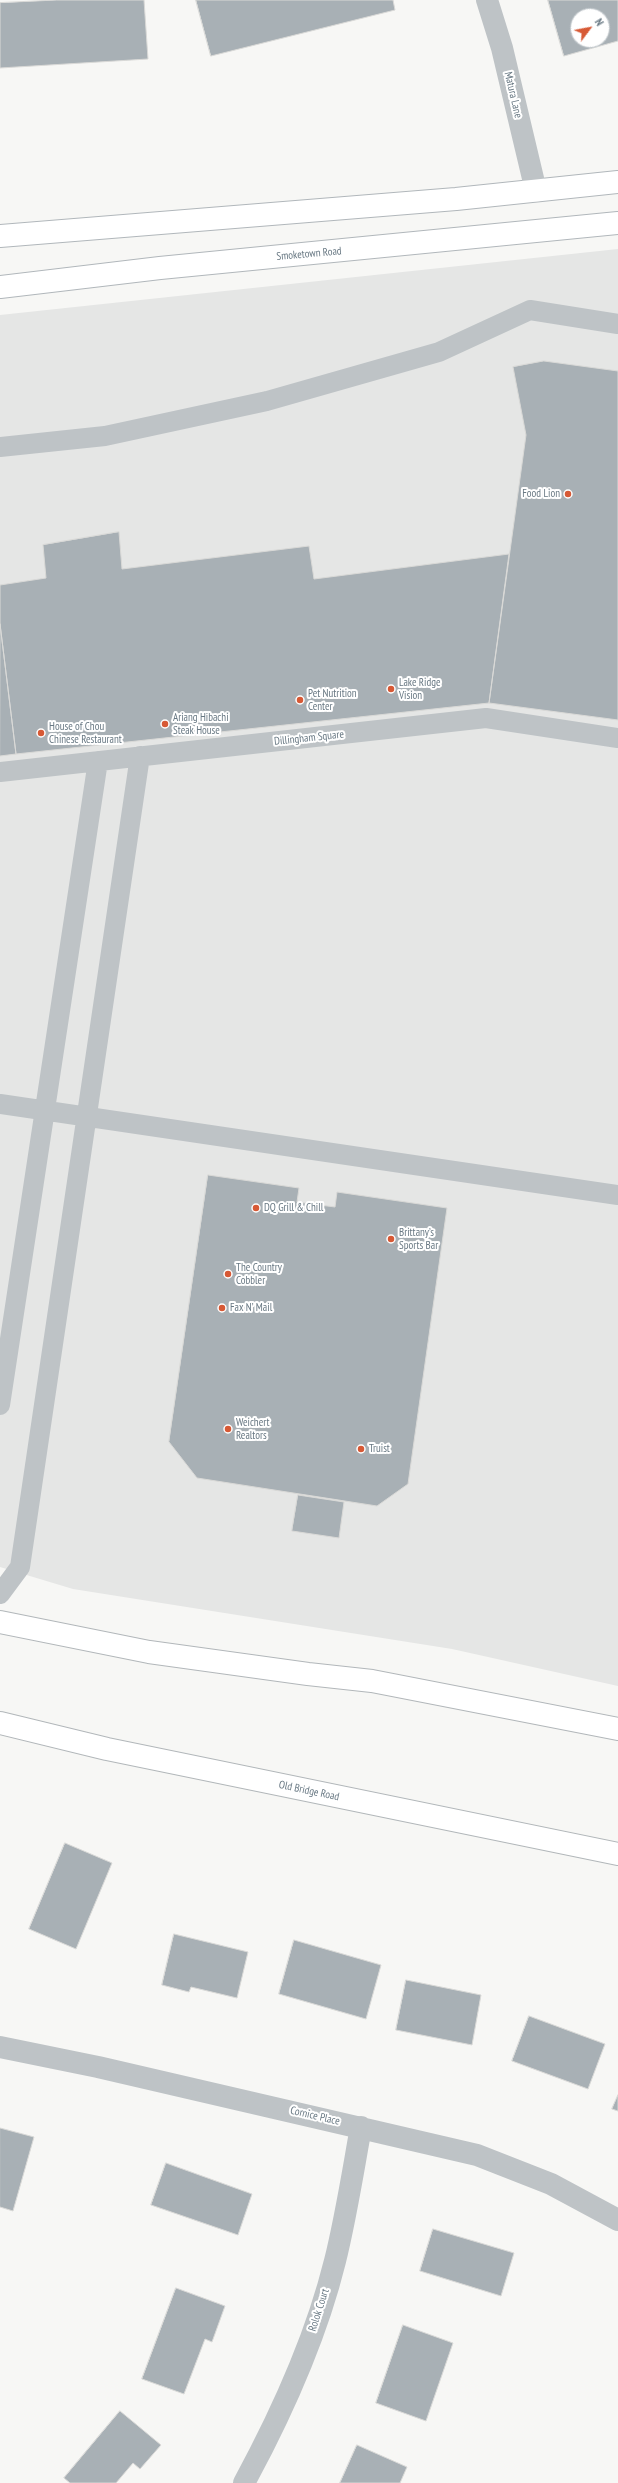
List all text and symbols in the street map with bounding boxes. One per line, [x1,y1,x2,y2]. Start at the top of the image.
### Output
north arrow [570,8,610,48]
text: N [592,16,607,28]
street label: Matura Lane [501,71,525,119]
street label: Smoketown Road [276,245,342,263]
place label: Food Lion [522,487,560,501]
marker: Food Lion [563,489,573,499]
place label: Lake Ridge Vision [399,676,441,702]
marker: Lake Ridge Vision [386,684,396,694]
place label: Pet Nutrition Center [308,687,357,713]
marker: Pet Nutrition Center [295,695,305,705]
place label: Ariang Hibachi Steak House [173,711,229,737]
marker: Ariang Hibachi Steak House [160,719,170,729]
place label: House of Chou Chinese Restaurant [49,720,122,746]
marker: House of Chou Chinese Restaurant [36,728,46,738]
street label: Dillingham Square [273,728,345,748]
place label: DQ Grill & Chill [264,1201,323,1215]
marker: DQ Grill & Chill [251,1203,261,1213]
place label: Brittany’s Sports Bar [399,1226,438,1252]
marker: Brittany’s Sports Bar [386,1234,396,1244]
place label: The Country Cobbler [236,1261,282,1287]
marker: The Country Cobbler [223,1269,233,1279]
place label: Fax N’ Mail [230,1301,272,1315]
marker: Fax N’ Mail [217,1303,227,1313]
place label: Weichert Realtors [236,1416,270,1442]
marker: Weichert Realtors [223,1424,233,1434]
place label: Truist [369,1442,390,1456]
marker: Truist [356,1444,366,1454]
street label: Old Bridge Road [278,1778,340,1804]
street label: Cornice Place [289,2104,341,2128]
street label: Rolok Court [306,2287,332,2333]

